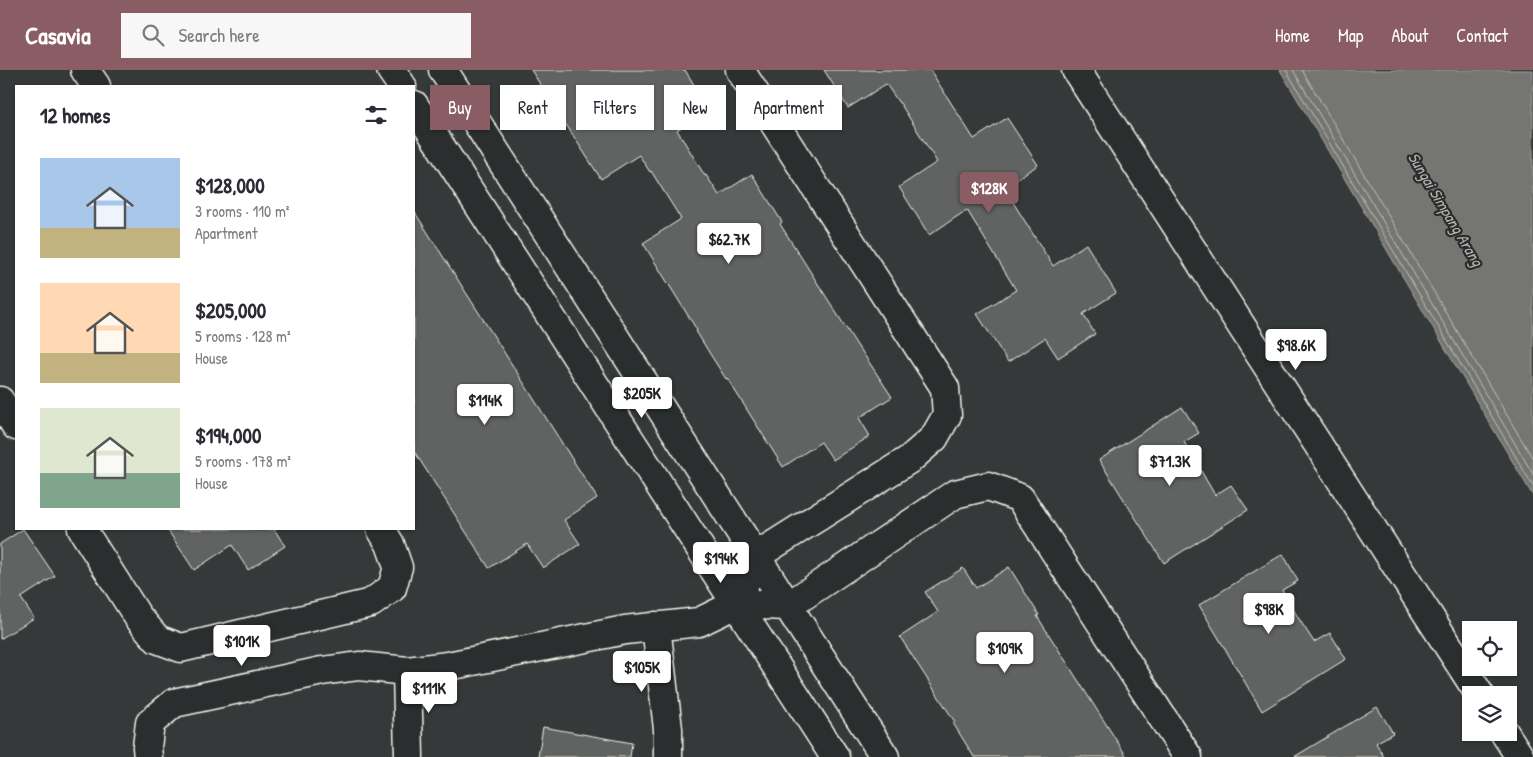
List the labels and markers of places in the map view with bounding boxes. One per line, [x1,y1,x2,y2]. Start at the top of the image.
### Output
pin: $128K [954,172,1024,214]
pin: $62.7K [688,222,770,265]
pin: $98.6K [1255,328,1337,371]
pin: $205K [607,376,677,419]
pin: $114K [450,384,520,426]
pin: $71.3K [1129,444,1211,487]
pin: $194K [686,542,756,584]
pin: $98K [1239,592,1299,635]
pin: $101K [207,624,277,667]
pin: $109K [970,632,1040,674]
pin: $105K [607,650,677,693]
pin: $111K [394,672,464,714]

